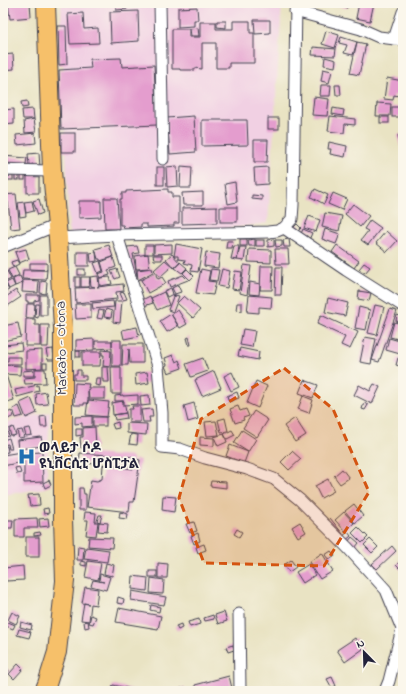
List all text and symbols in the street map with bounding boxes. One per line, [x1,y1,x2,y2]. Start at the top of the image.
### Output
street label: Markato - Otona [51,301,73,395]
place label: ወላይታ ሶዶ ዩኒቨርሲቲ ሆስፒታል [39,438,140,475]
hospital icon: ወላይታ ሶዶ ዩኒቨርሲቲ ሆስፒታል [16,446,36,466]
north arrow [344,632,384,672]
text: N [354,635,367,653]

